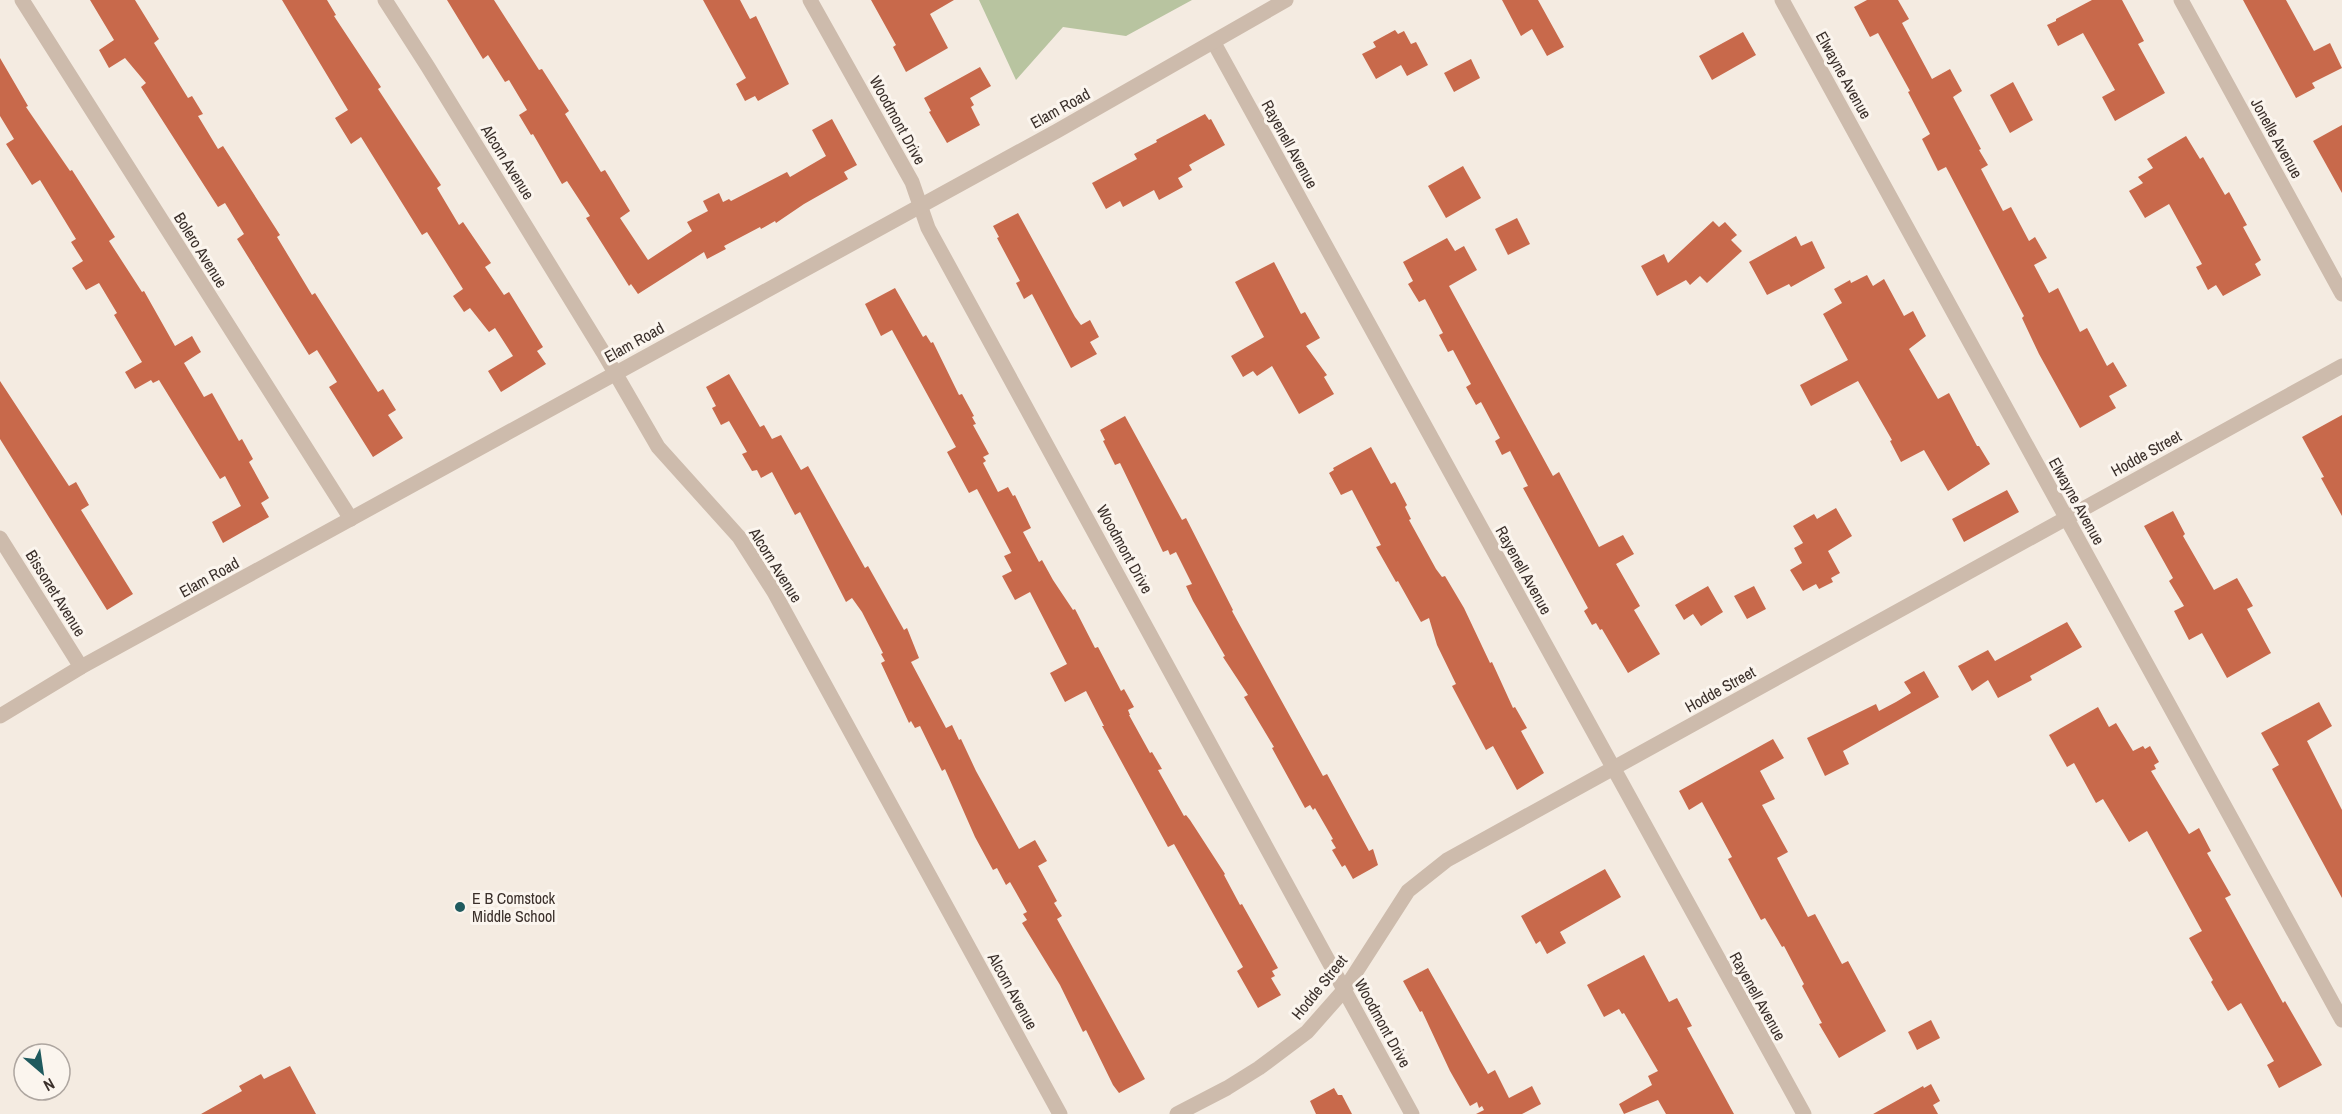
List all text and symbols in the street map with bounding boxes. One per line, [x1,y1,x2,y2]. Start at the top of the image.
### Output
street label: Elwayne Avenue [1811,27,1877,123]
street label: Woodmont Drive [865,72,931,168]
street label: Elam Road [1026,83,1094,133]
street label: Jonelle Avenue [2246,94,2308,182]
street label: Rayenell Avenue [1257,96,1323,192]
street label: Alcorn Avenue [476,120,540,204]
street label: Bolero Avenue [169,208,233,292]
street label: Elam Road [600,317,668,367]
street label: Hodde Street [2107,424,2185,481]
street label: Elwayne Avenue [2044,453,2110,549]
street label: Woodmont Drive [1092,501,1158,597]
street label: Rayenell Avenue [1491,522,1557,618]
street label: Alcorn Avenue [744,523,808,607]
street label: Bissonet Avenue [21,546,91,640]
street label: Elam Road [175,552,243,602]
street label: Hodde Street [1681,660,1759,717]
place label: E B Comstock Middle School [472,887,556,927]
marker: E B Comstock Middle School [453,900,467,914]
street label: Alcorn Avenue [982,948,1043,1033]
street label: Rayenell Avenue [1725,948,1791,1044]
street label: Hodde Street [1286,950,1352,1024]
street label: Woodmont Drive [1350,975,1416,1071]
north arrow [12,1042,72,1102]
text: N [40,1073,59,1097]

